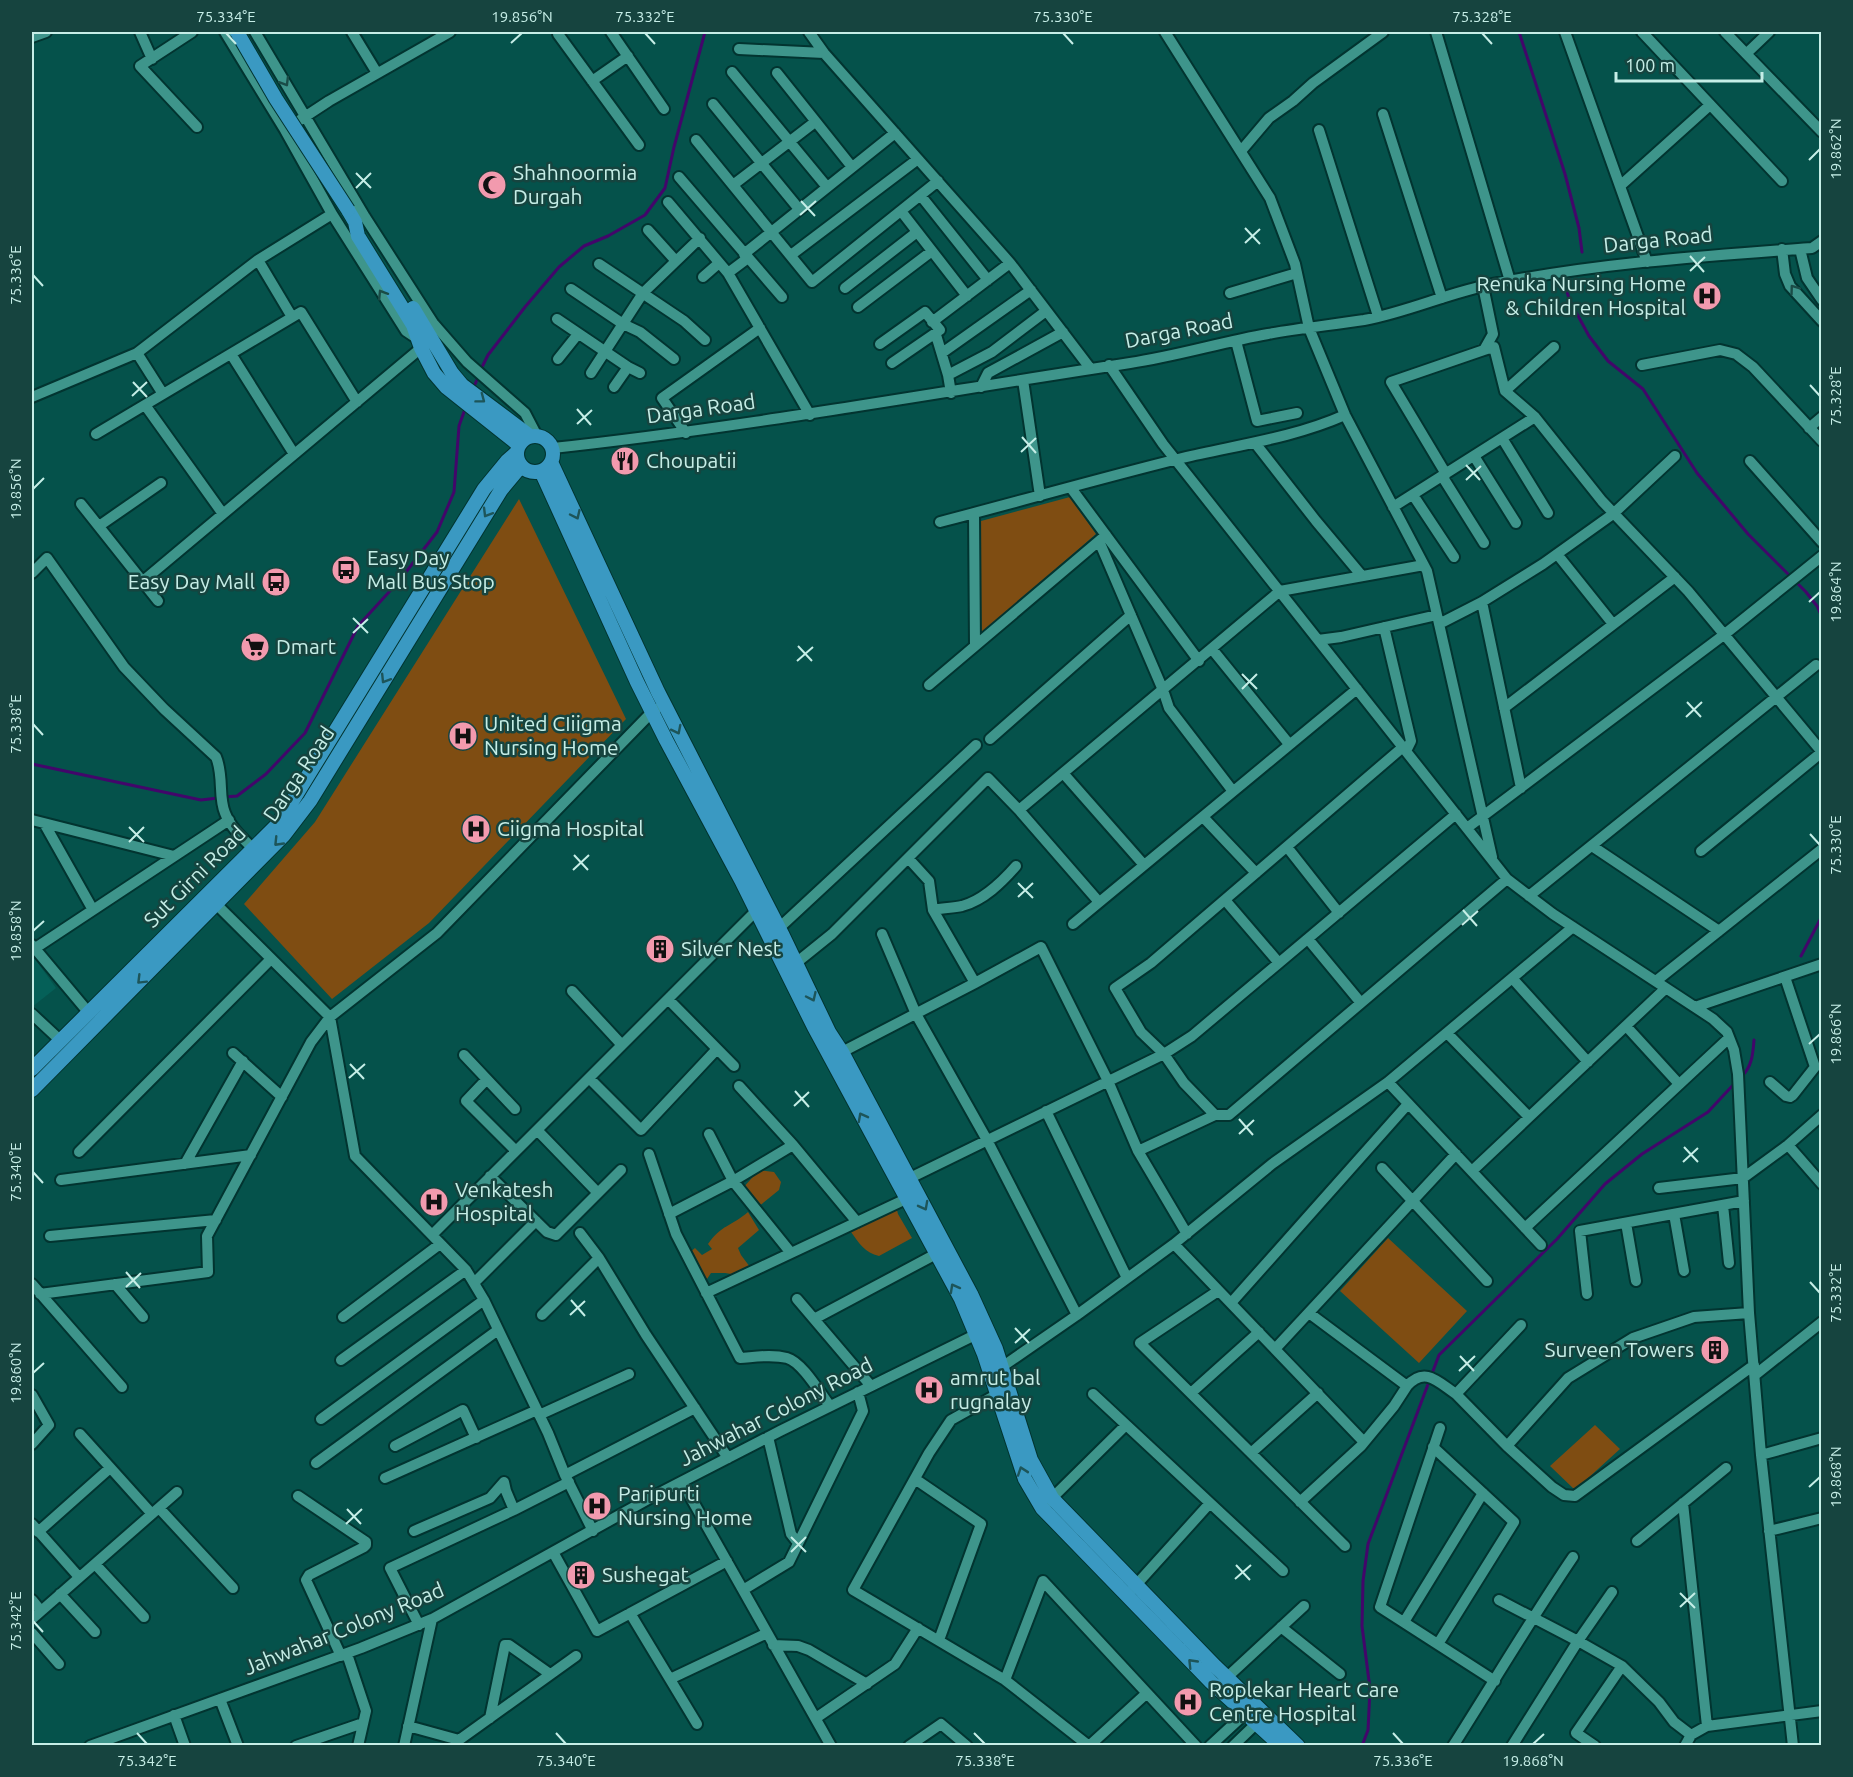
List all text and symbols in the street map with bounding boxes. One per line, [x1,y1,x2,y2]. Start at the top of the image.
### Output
text: 75.334°E [196,8,256,25]
text: 19.856°N [491,8,553,25]
text: 75.332°E [615,8,675,25]
text: 75.330°E [1033,8,1093,25]
text: 75.328°E [1452,8,1512,25]
scale bar [1616,45,1762,83]
text: 100 m [1625,55,1675,75]
one-way arrow [278,76,289,86]
text: 19.862°N [1827,118,1844,180]
place label: Shahnoormia Durgah [513,160,637,208]
mosque icon: Shahnoormia Durgah [476,169,508,201]
street label: Darga Road [1602,221,1714,257]
text: 75.336°E [7,245,24,305]
place label: Renuka Nursing Home & Children Hospital [1477,271,1686,319]
hospital icon: Renuka Nursing Home & Children Hospital [1691,280,1723,312]
one-way arrow [1790,285,1801,296]
one-way arrow [378,290,390,300]
street label: Darga Road [1123,308,1235,352]
text: 75.328°E [1827,366,1844,426]
street label: Darga Road [645,388,757,428]
one-way arrow [475,392,486,403]
restaurant icon: Choupatii [609,445,641,477]
place label: Choupatii [646,448,737,472]
text: 19.856°N [7,458,24,520]
one-way arrow [483,507,495,517]
one-way arrow [569,509,581,520]
place label: Easy Day Mall Bus Stop [367,545,495,593]
bus stop icon: Easy Day Mall Bus Stop [330,554,362,586]
text: 19.864°N [1827,561,1844,623]
bus stop icon: Easy Day Mall [260,566,292,598]
place label: Easy Day Mall [128,569,255,593]
supermarket icon: Dmart [239,631,271,663]
place label: Dmart [276,634,336,658]
one-way arrow [381,673,393,683]
text: 75.338°E [7,694,24,754]
place label: United CIiigma Nursing Home [484,711,622,759]
hospital icon: United CIiigma Nursing Home [447,720,479,752]
street label: Darga Road [258,721,339,826]
one-way arrow [670,723,681,734]
hospital icon: Ciigma Hospital [460,813,492,845]
text: 75.330°E [1827,815,1844,875]
place label: Ciigma Hospital [497,816,644,840]
street label: Sut Girni Road [139,821,250,932]
one-way arrow [274,835,285,845]
text: 19.858°N [7,900,24,962]
building icon: Silver Nest [644,933,676,965]
place label: Silver Nest [681,936,781,960]
one-way arrow [137,973,147,984]
one-way arrow [805,991,817,1002]
text: 19.866°N [1827,1003,1844,1065]
one-way arrow [858,1112,869,1123]
text: 75.340°E [7,1142,24,1202]
place label: Venkatesh Hospital [455,1177,553,1225]
hospital icon: Venkatesh Hospital [418,1186,450,1218]
one-way arrow [917,1200,928,1210]
text: 75.332°E [1827,1263,1844,1323]
one-way arrow [950,1284,961,1294]
building icon: Surveen Towers [1699,1334,1731,1366]
place label: Surveen Towers [1545,1337,1694,1361]
text: 19.860°N [7,1342,24,1404]
street label: Jahwahar Colony Road [675,1352,876,1470]
place label: amrut bal rugnalay [950,1365,1041,1413]
hospital icon: amrut bal rugnalay [913,1374,945,1406]
text: 19.868°N [1827,1446,1844,1508]
one-way arrow [1017,1466,1030,1476]
place label: Paripurti Nursing Home [618,1481,753,1529]
hospital icon: Paripurti Nursing Home [581,1490,613,1522]
building icon: Sushegat [565,1559,597,1591]
place label: Sushegat [602,1562,689,1586]
street label: Jahwahar Colony Road [240,1577,447,1679]
text: 75.342°E [7,1591,24,1651]
one-way arrow [1188,1659,1199,1669]
place label: Roplekar Heart Care Centre Hospital [1209,1677,1399,1725]
hospital icon: Roplekar Heart Care Centre Hospital [1172,1686,1204,1718]
text: 75.342°E [117,1752,177,1769]
text: 75.340°E [536,1752,596,1769]
text: 75.338°E [955,1752,1015,1769]
text: 75.336°E [1373,1752,1433,1769]
text: 19.868°N [1502,1752,1564,1769]

